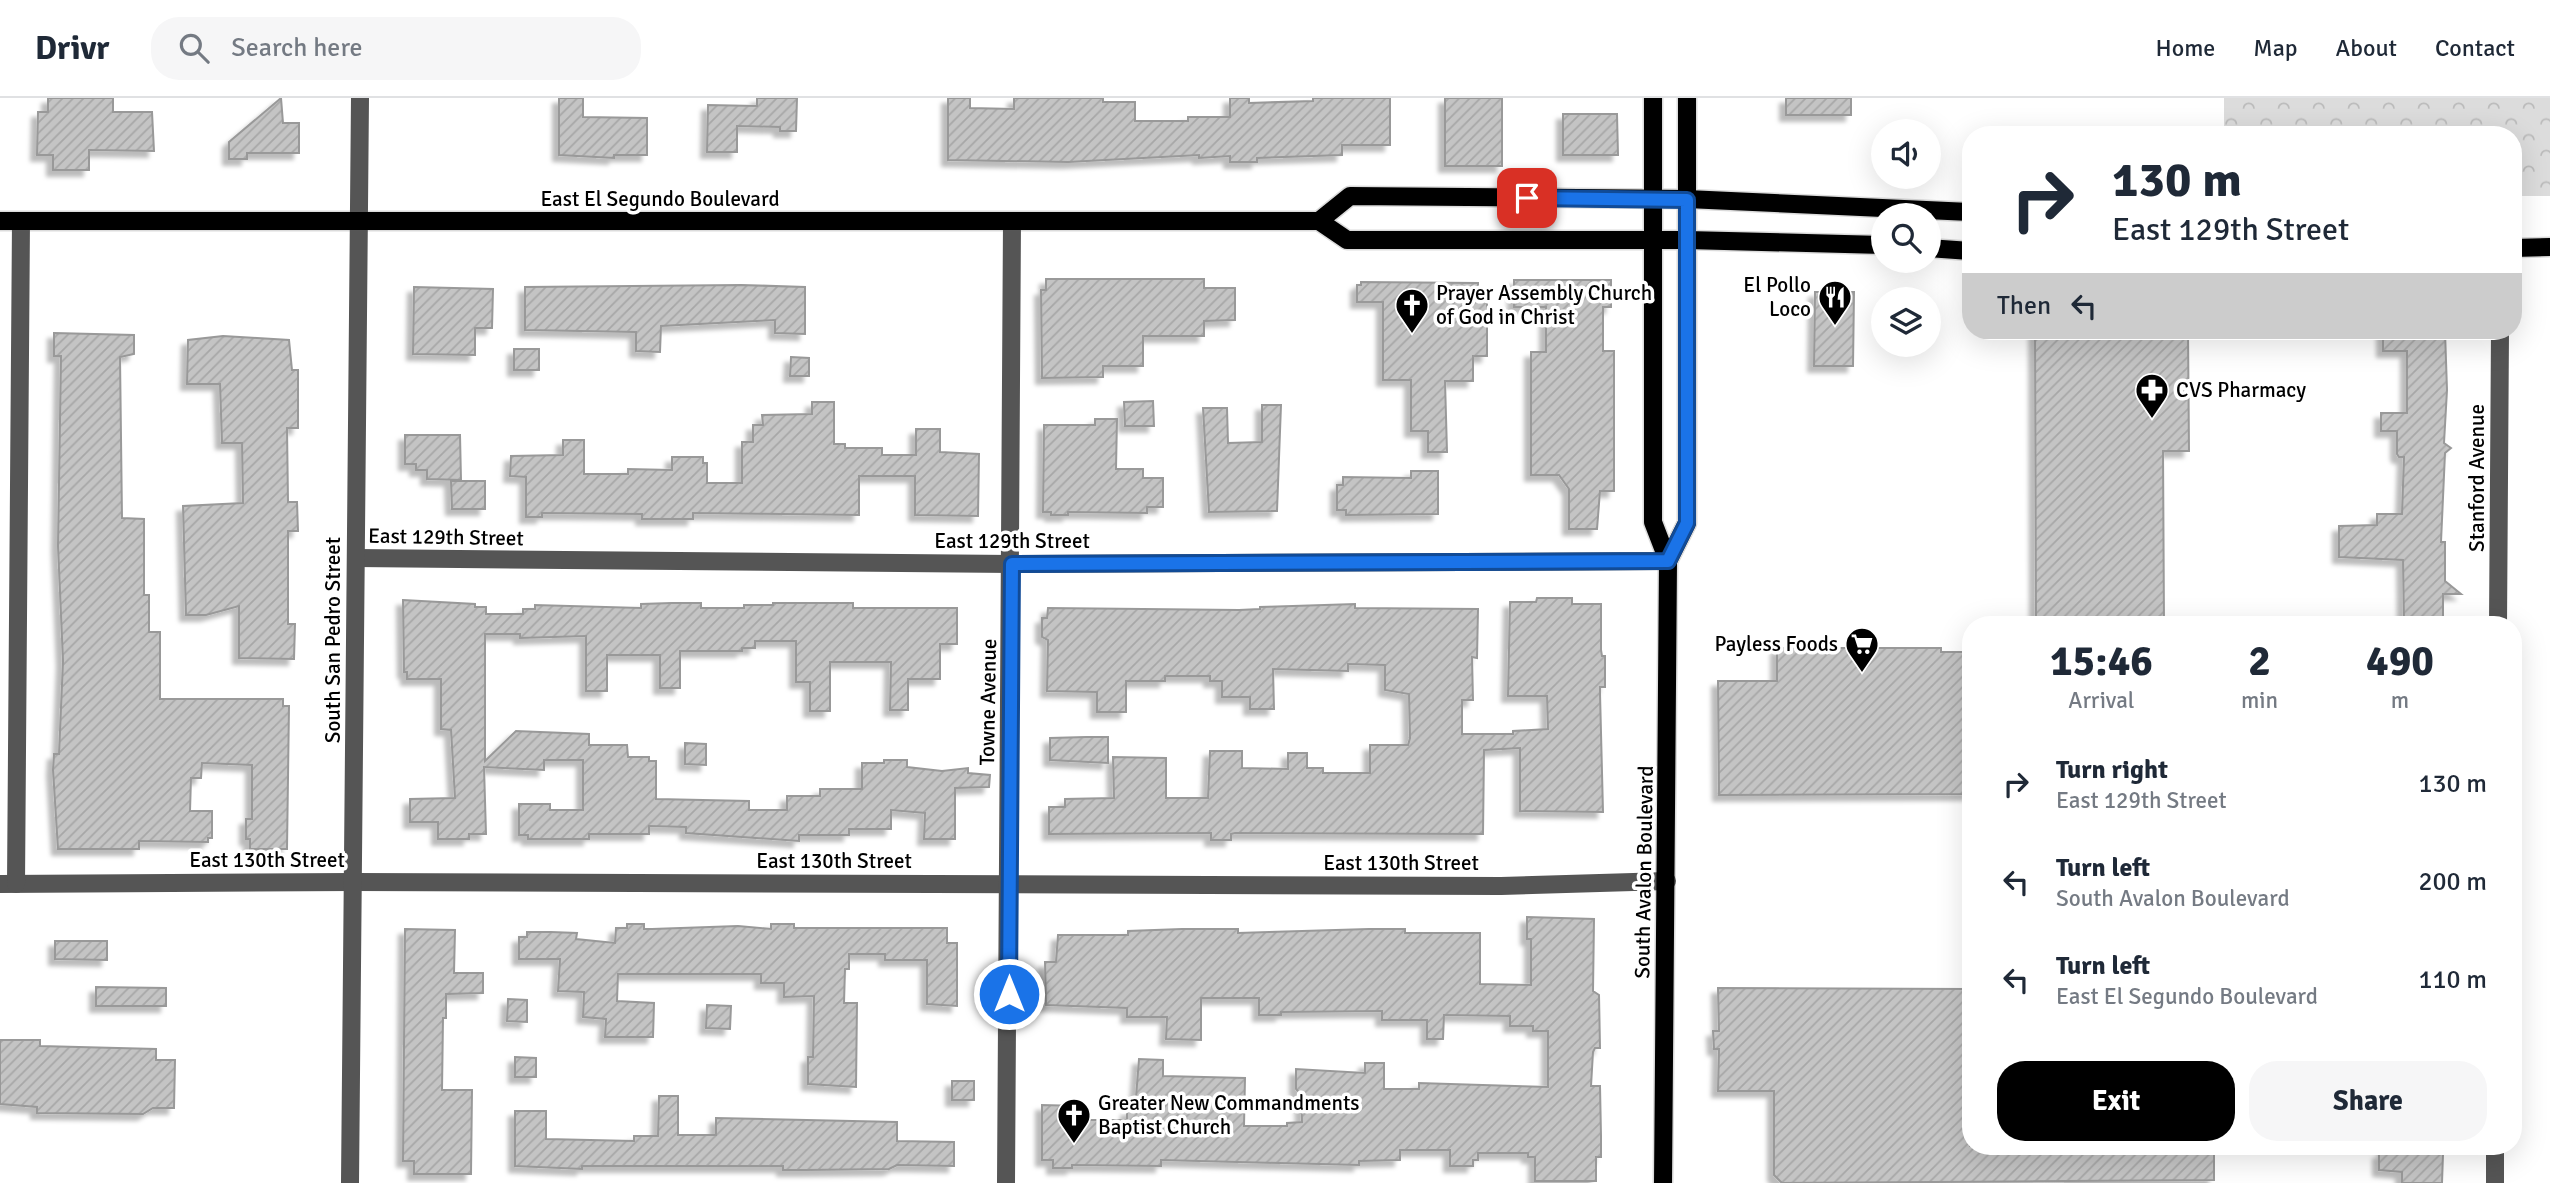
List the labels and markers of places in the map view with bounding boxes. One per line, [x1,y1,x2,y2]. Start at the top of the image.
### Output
pin [1497,168,1557,228]
place label: El Pollo Loco [1743,272,1811,322]
restaurant icon: El Pollo Loco [1816,278,1854,327]
place label: Prayer Assembly Church of God in Christ [1436,280,1652,330]
church icon: Prayer Assembly Church of God in Christ [1393,286,1431,335]
pharmacy icon: CVS Pharmacy [2133,371,2171,420]
place label: CVS Pharmacy [2176,377,2306,403]
supermarket icon: Payless Foods [1843,625,1881,674]
place label: Payless Foods [1714,631,1838,657]
place label: Greater New Commandments Baptist Church [1098,1090,1360,1140]
church icon: Greater New Commandments Baptist Church [1055,1096,1093,1145]

